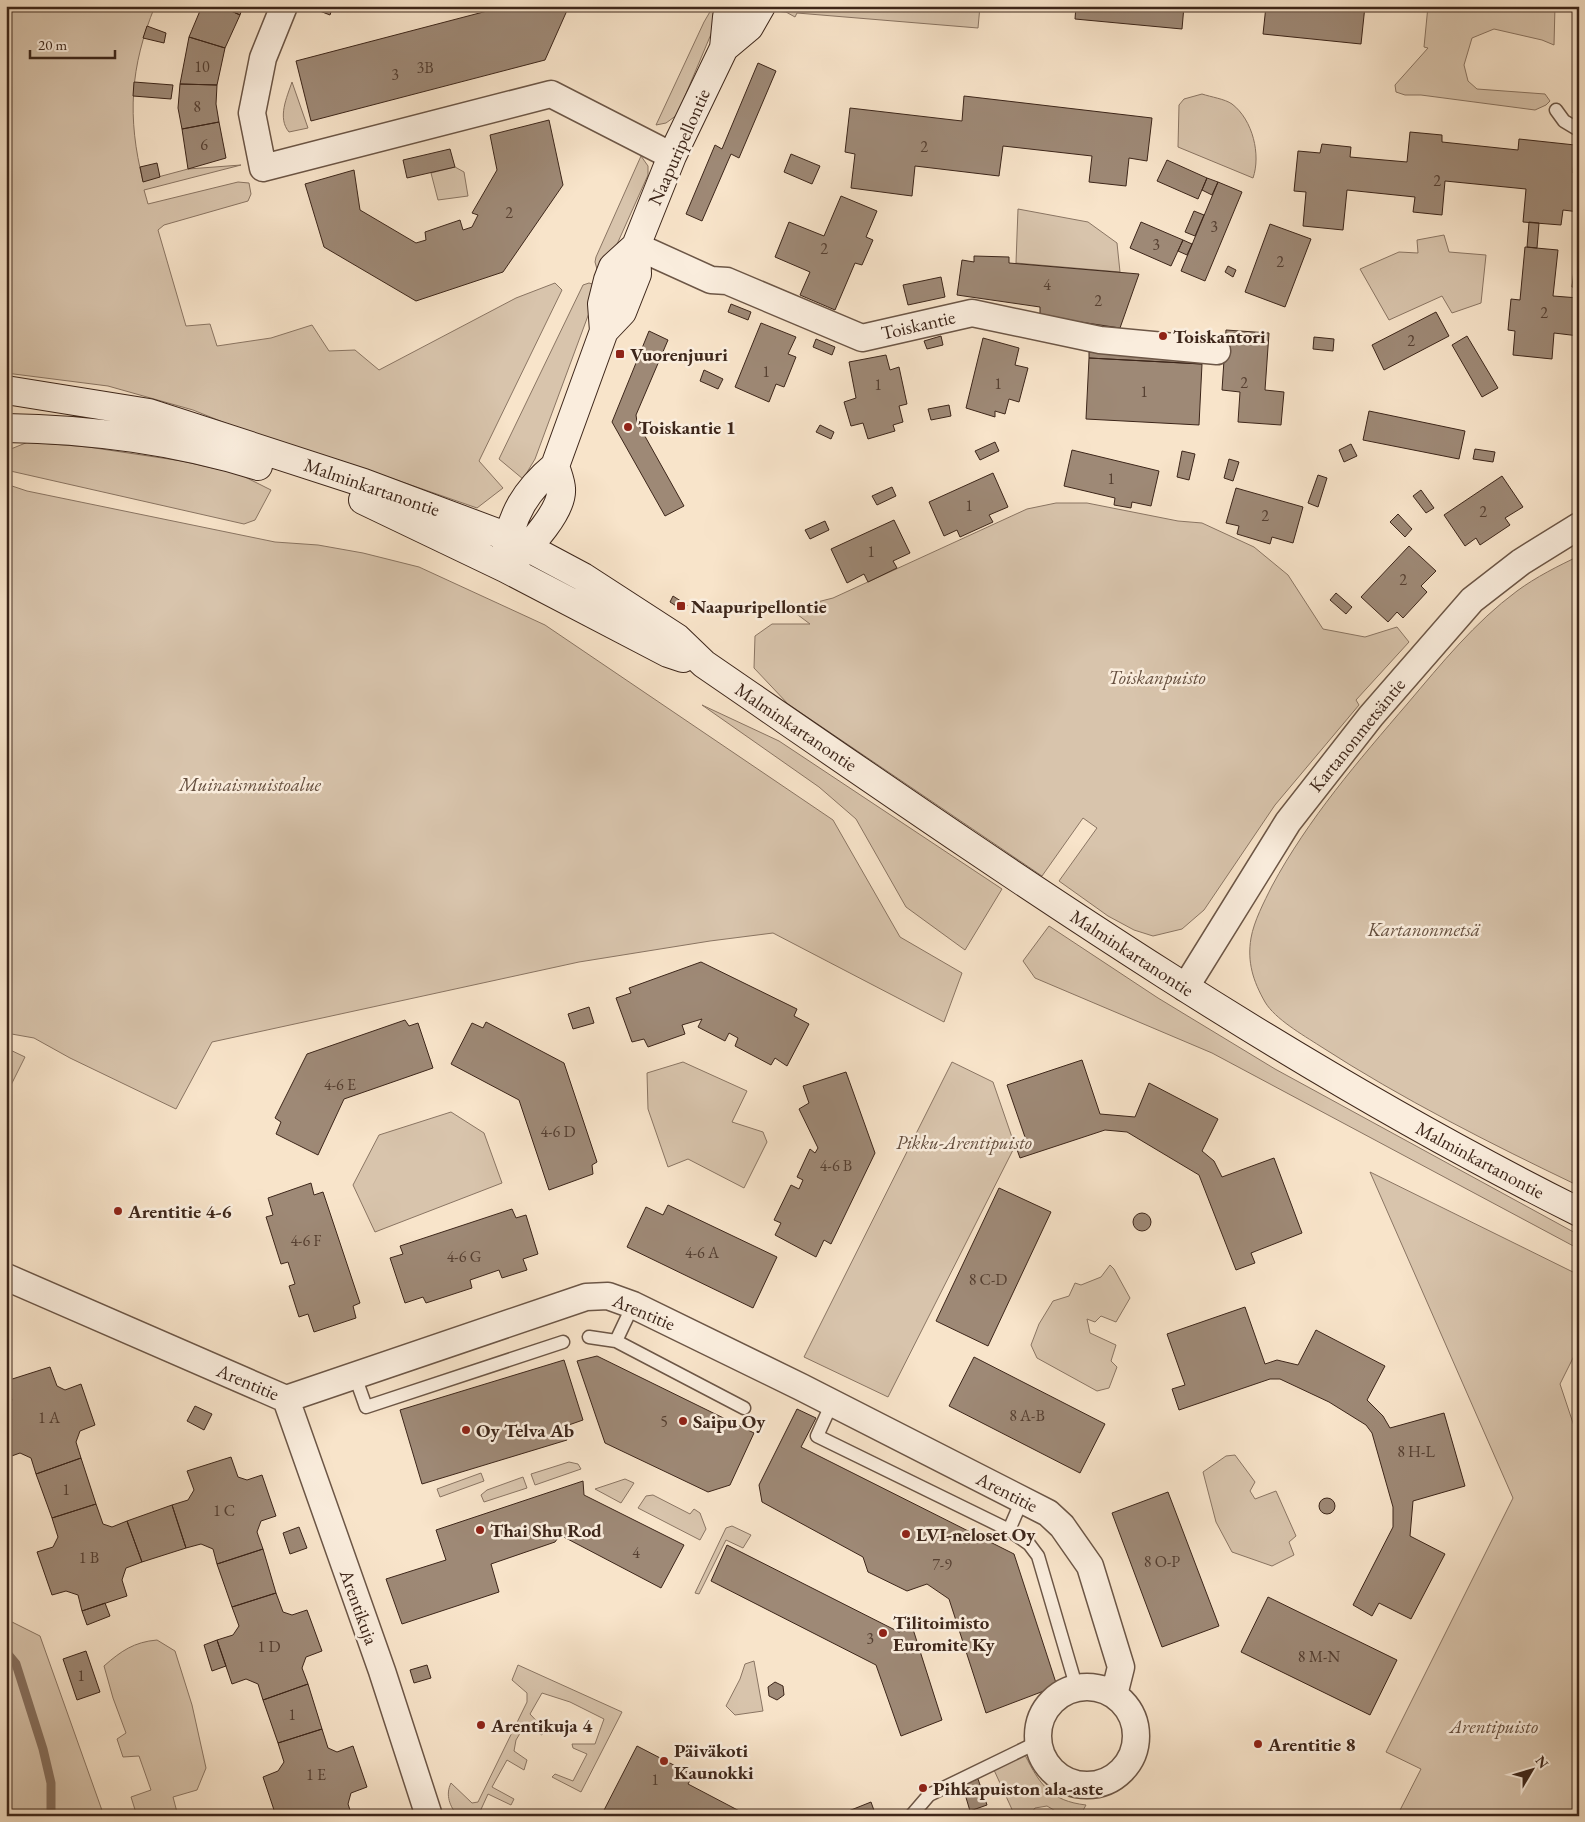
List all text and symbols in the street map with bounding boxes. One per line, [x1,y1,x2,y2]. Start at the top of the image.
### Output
scale bar [30,28,115,60]
text: 20 m [38,35,67,54]
house number: 10 [194,56,210,77]
house number: 3B [416,57,434,78]
house number: 3 [391,64,399,85]
street label: Naapuripellontie [642,85,716,209]
house number: 8 [193,96,201,117]
house number: 6 [200,134,208,155]
house number: 2 [920,136,928,157]
house number: 2 [1433,170,1441,191]
house number: 2 [505,202,513,223]
house number: 3 [1210,216,1218,237]
house number: 3 [1152,234,1160,255]
house number: 2 [820,238,828,259]
house number: 2 [1276,251,1284,272]
house number: 4 [1043,274,1051,295]
house number: 2 [1094,290,1102,311]
house number: 2 [1540,302,1548,323]
street label: Toiskantie [878,304,958,346]
place label: Toiskantori [1173,324,1266,349]
marker: Toiskantori [1157,330,1169,342]
house number: 2 [1407,330,1415,351]
place label: Vuorenjuuri [630,342,728,367]
marker: Vuorenjuuri [614,348,626,360]
house number: 1 [762,361,770,382]
house number: 2 [1240,372,1248,393]
house number: 1 [994,373,1002,394]
house number: 1 [874,374,882,395]
house number: 1 [1140,381,1148,402]
place label: Toiskantie 1 [638,415,736,440]
marker: Toiskantie 1 [622,421,634,433]
street label: Malminkartanontie [301,452,443,522]
house number: 1 [1107,468,1115,489]
house number: 1 [965,495,973,516]
house number: 2 [1479,501,1487,522]
house number: 2 [1261,505,1269,526]
house number: 1 [867,541,875,562]
house number: 2 [1399,569,1407,590]
place label: Naapuripellontie [691,594,827,619]
marker: Naapuripellontie [675,600,687,612]
park label: Toiskanpuisto [1108,665,1206,690]
street label: Kartanonmetsäntie [1303,673,1411,797]
street label: Malminkartanontie [730,677,862,777]
park label: Muinaismuistoalue [178,772,322,797]
street label: Malminkartanontie [1066,904,1198,1002]
park label: Kartanonmetsä [1367,917,1481,942]
house number: 4-6 E [324,1074,356,1095]
street label: Malminkartanontie [1411,1116,1549,1204]
house number: 4-6 D [540,1121,576,1142]
park label: Pikku-Arentipuisto [896,1130,1032,1155]
house number: 4-6 B [820,1155,852,1176]
place label: Arentitie 4-6 [127,1199,232,1224]
marker: Arentitie 4-6 [112,1205,124,1217]
house number: 4-6 F [290,1230,322,1251]
house number: 4-6 A [685,1242,720,1263]
house number: 4-6 G [447,1246,482,1267]
house number: 8 C-D [969,1269,1007,1290]
street label: Arentitie [608,1287,679,1336]
street label: Arentitie [212,1357,283,1406]
house number: 8 A-B [1009,1405,1045,1426]
house number: 1 A [38,1407,61,1428]
place label: Saipu Oy [693,1409,766,1434]
house number: 5 [660,1411,668,1432]
marker: Saipu Oy [677,1415,689,1427]
place label: Oy Telva Ab [476,1418,574,1443]
marker: Oy Telva Ab [460,1424,472,1436]
house number: 8 H-L [1397,1441,1435,1462]
street label: Arentitie [971,1466,1042,1518]
house number: 1 [62,1479,70,1500]
house number: 1 C [213,1500,235,1521]
place label: Thai Shu Rod [490,1518,602,1543]
place label: LVI-neloset Oy [916,1522,1036,1547]
marker: Thai Shu Rod [474,1524,486,1536]
marker: LVI-neloset Oy [900,1528,912,1540]
house number: 4 [632,1542,640,1563]
house number: 1 B [79,1547,99,1568]
house number: 8 O-P [1144,1551,1180,1572]
house number: 7-9 [932,1554,952,1575]
street label: Arentikuja [334,1565,384,1648]
place label: Tilitoimisto Euromite Ky [893,1610,995,1657]
marker: Tilitoimisto Euromite Ky [877,1627,889,1639]
house number: 3 [866,1628,874,1649]
house number: 1 D [258,1636,280,1657]
house number: 8 M-N [1298,1646,1341,1667]
house number: 1 [77,1665,85,1686]
house number: 1 [288,1704,296,1725]
place label: Arentikuja 4 [490,1713,593,1738]
park label: Arentipuisto [1448,1714,1538,1739]
marker: Arentikuja 4 [475,1719,487,1731]
place label: Arentitie 8 [1267,1732,1356,1757]
place label: Päiväkoti Kaunokki [674,1738,754,1785]
marker: Arentitie 8 [1252,1738,1264,1750]
north arrow [1508,1744,1558,1794]
text: N [1532,1752,1553,1773]
marker: Päiväkoti Kaunokki [658,1755,670,1767]
house number: 1 E [306,1764,326,1785]
house number: 1 [651,1769,659,1790]
place label: Pihkapuiston ala-aste [933,1776,1103,1801]
marker: Pihkapuiston ala-aste [917,1782,929,1794]

